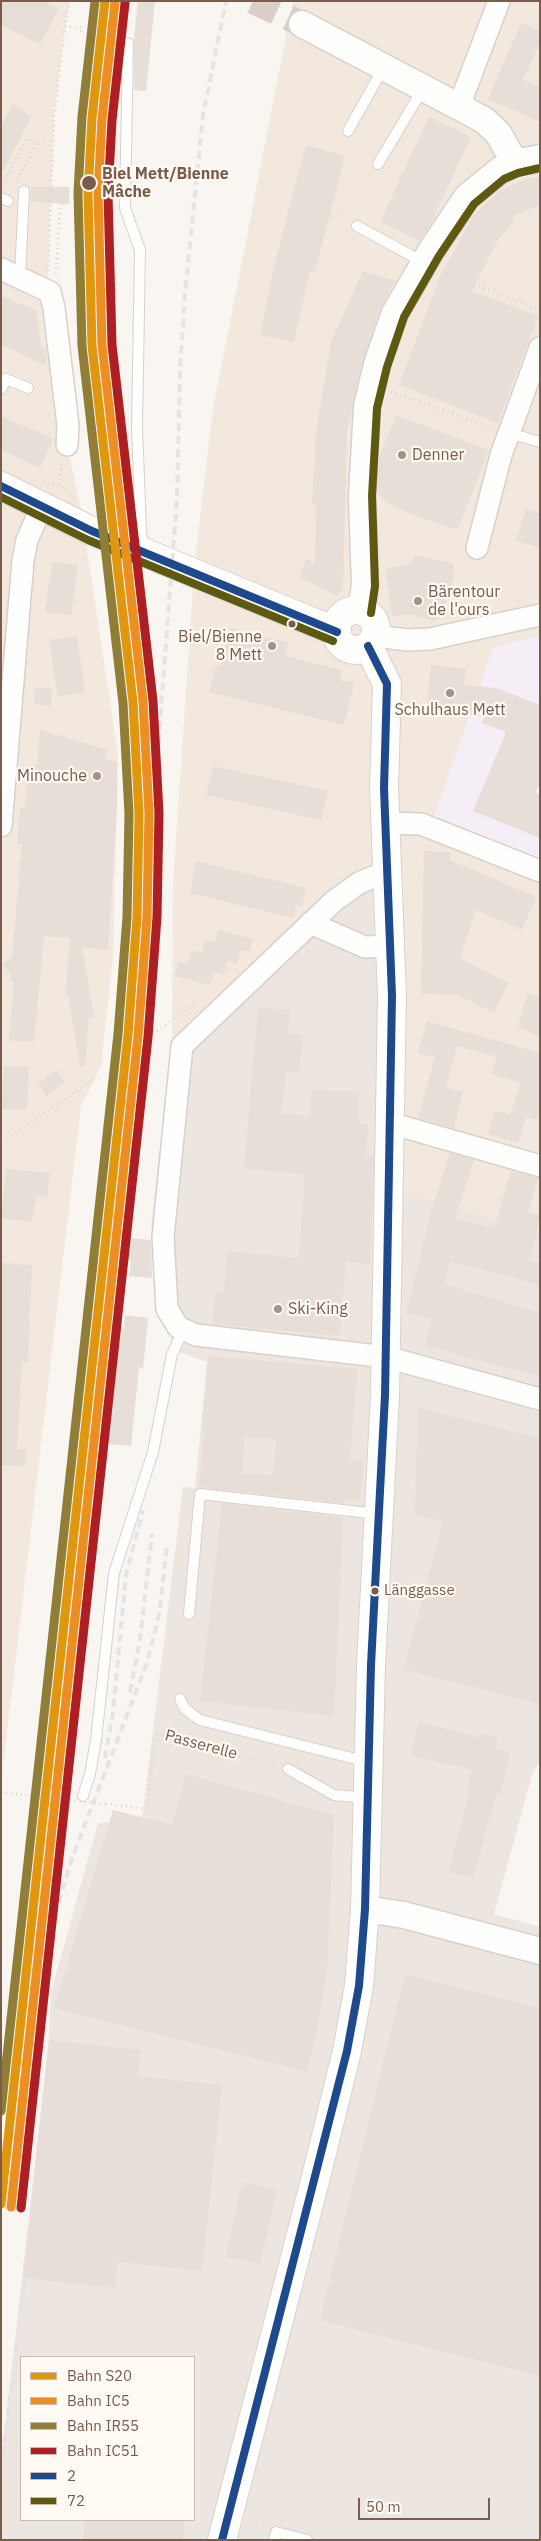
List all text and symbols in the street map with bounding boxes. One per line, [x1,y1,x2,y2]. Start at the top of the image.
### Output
place label: Biel Mett/Bienne Mâche [102,164,229,202]
marker: Biel Mett/Bienne Mâche [80,174,98,192]
place label: Denner [412,445,464,465]
marker: Denner [396,449,408,461]
place label: Bärentour de l'ours [428,582,500,620]
marker: Bärentour de l'ours [412,595,424,607]
unlabelled marker [287,619,297,629]
place label: Biel/Bienne 8 Mett [178,627,262,665]
marker: Biel/Bienne 8 Mett [266,640,278,652]
marker: Schulhaus Mett [444,687,456,699]
place label: Schulhaus Mett [394,700,506,720]
place label: Minouche [17,766,87,786]
marker: Minouche [91,770,103,782]
place label: Ski-King [288,1299,348,1319]
marker: Ski-King [272,1303,284,1315]
place label: Länggasse [384,1582,455,1600]
marker: Länggasse [370,1586,380,1596]
street label: Passerelle [163,1726,239,1764]
legend [20,2356,195,2521]
text: Bahn S20 [67,2366,132,2385]
text: Bahn IC5 [67,2391,130,2410]
text: Bahn IR55 [67,2416,139,2435]
text: Bahn IC51 [67,2441,139,2460]
text: 2 [67,2466,76,2485]
scale bar [361,2488,494,2520]
text: 72 [67,2491,85,2510]
text: 50 m [366,2497,401,2516]

